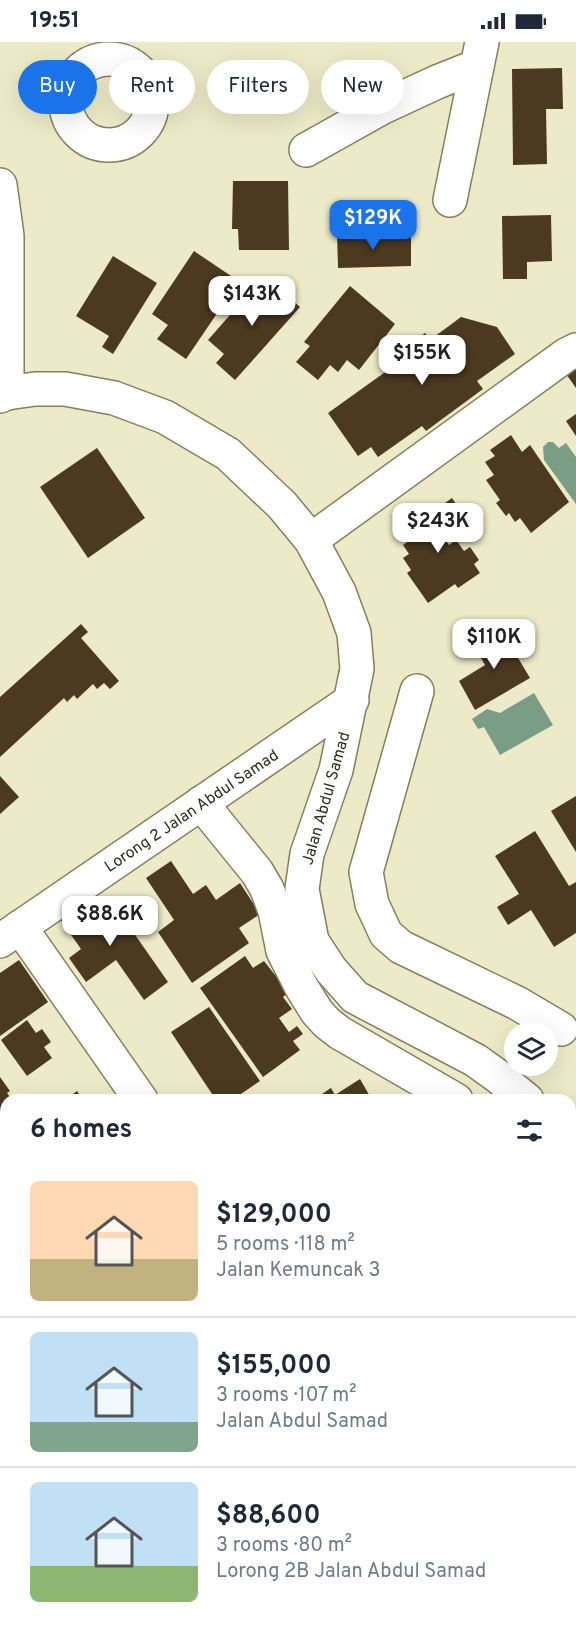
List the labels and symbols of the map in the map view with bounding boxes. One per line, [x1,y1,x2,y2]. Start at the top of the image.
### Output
pin: $129K [331,200,415,251]
pin: $143K [210,276,294,327]
pin: $155K [380,335,464,386]
pin: $243K [396,503,480,554]
pin: $110K [452,619,536,670]
street label: Jalan Abdul Samad [298,730,356,867]
street label: Lorong 2 Jalan Abdul Samad [101,746,283,877]
pin: $88.6K [61,896,159,947]

